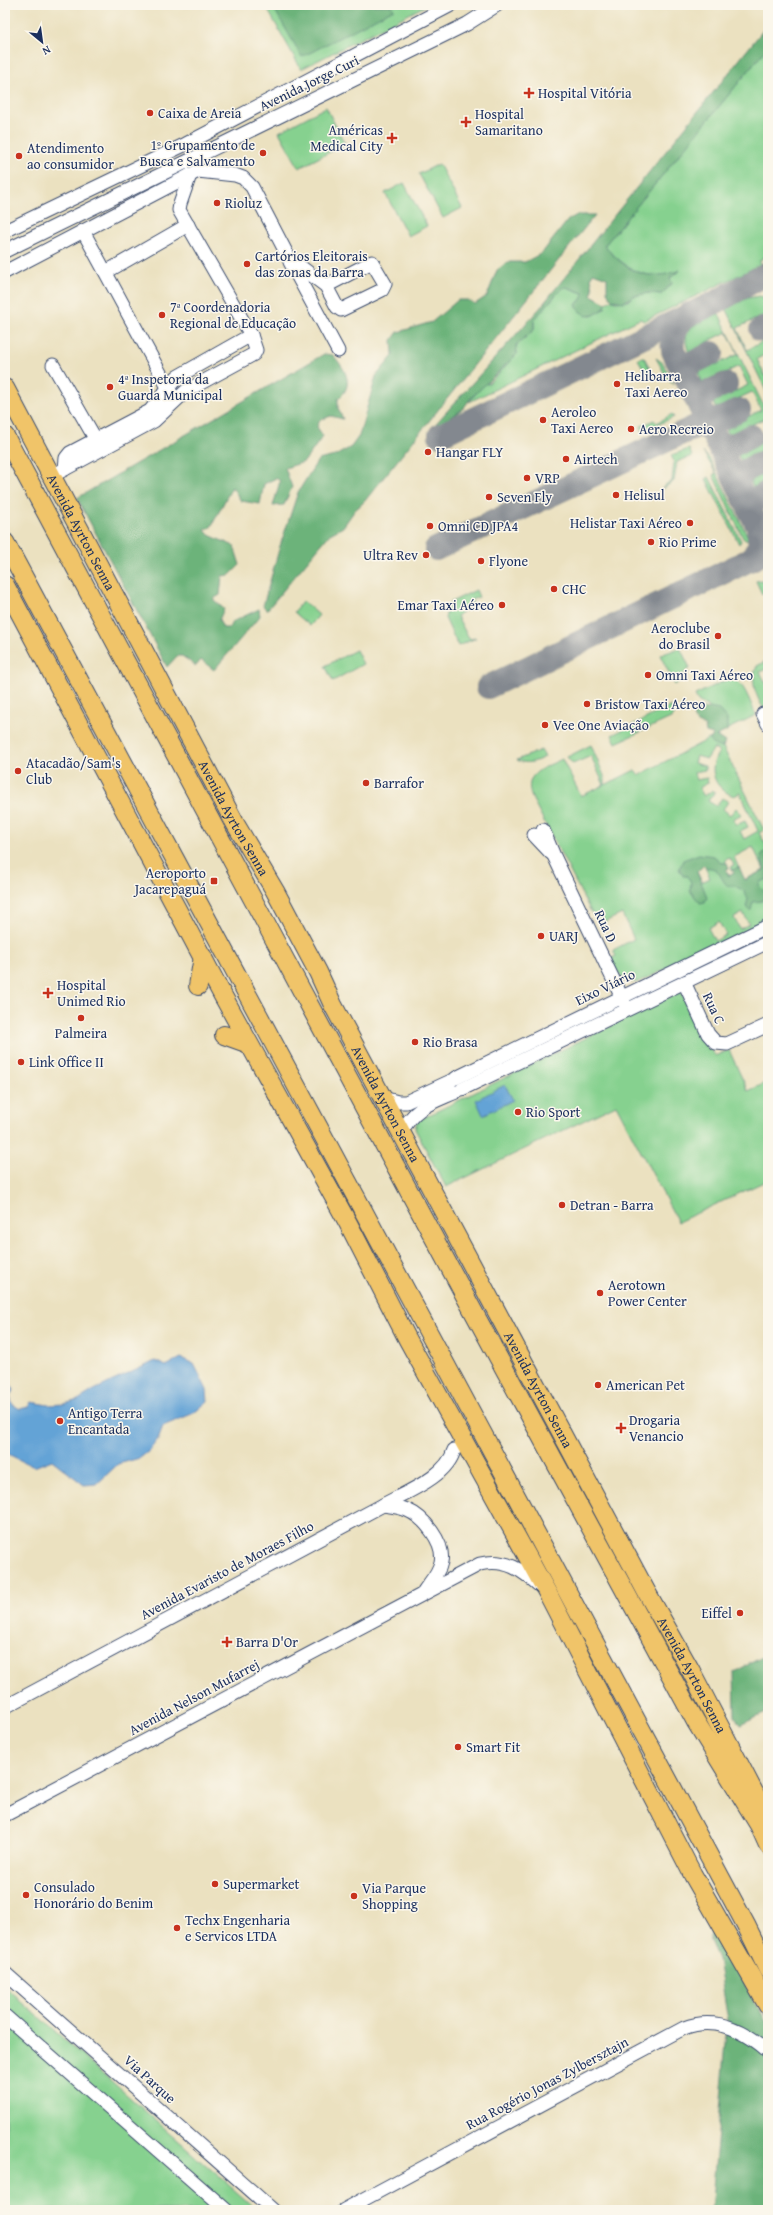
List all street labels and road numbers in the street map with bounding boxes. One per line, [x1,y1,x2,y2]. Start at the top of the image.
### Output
street label: Avenida Jorge Curi [256,50,362,116]
street label: Avenida Ayrton Senna [42,470,120,594]
street label: Avenida Ayrton Senna [193,757,274,880]
street label: Rua D [590,906,622,946]
street label: Eixo Viário [572,964,638,1010]
street label: Rua C [698,989,730,1028]
street label: Avenida Ayrton Senna [346,1042,425,1166]
street label: Avenida Ayrton Senna [499,1328,578,1452]
street label: Avenida Evaristo de Moraes Filho [137,1516,317,1624]
street label: Avenida Ayrton Senna [652,1613,732,1737]
street label: Avenida Nelson Mufarrej [125,1654,263,1740]
street label: Rua Rogério Jonas Zylbersztajn [462,2032,632,2134]
street label: Via Parque [120,2050,181,2108]

